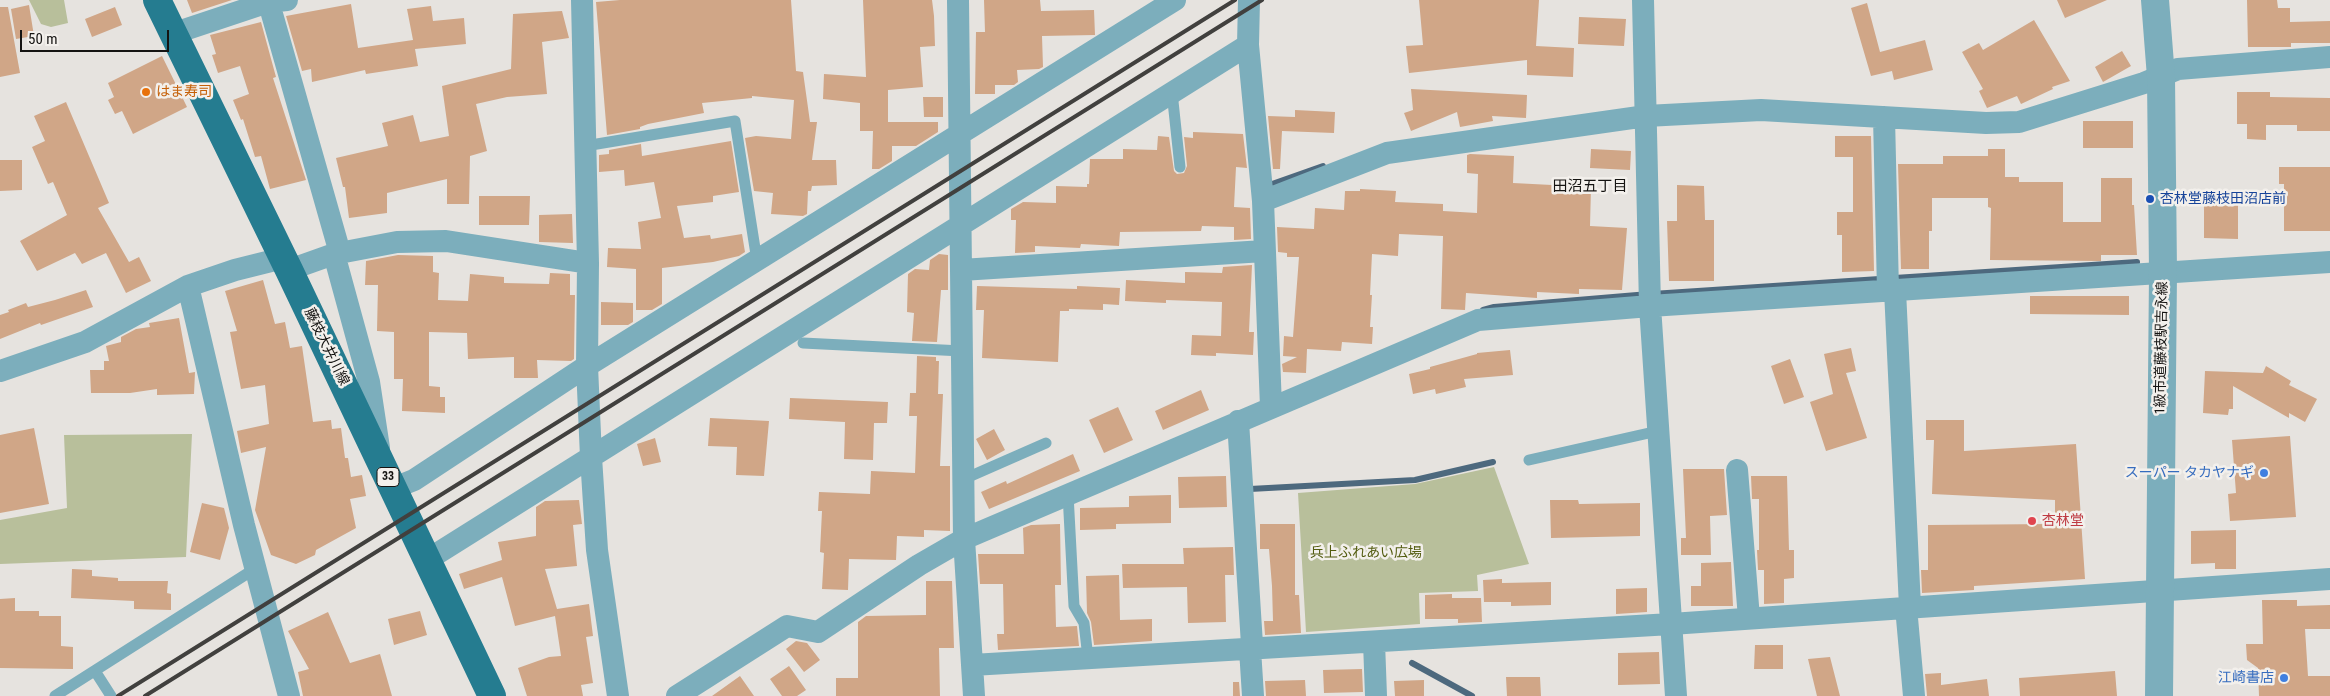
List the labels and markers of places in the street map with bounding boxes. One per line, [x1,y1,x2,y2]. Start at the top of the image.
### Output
place label: はま寿司 [156,84,212,100]
marker: はま寿司 [140,86,152,98]
place label: 杏林堂藤枝田沼店前 [2160,191,2286,207]
marker: 杏林堂藤枝田沼店前 [2144,193,2156,205]
place label: スーパー タカヤナギ [2125,465,2254,481]
marker: スーパー タカヤナギ [2258,467,2270,479]
place label: 杏林堂 [2042,513,2084,529]
marker: 杏林堂 [2026,515,2038,527]
place label: 江崎書店 [2218,670,2274,686]
marker: 江崎書店 [2278,672,2290,684]

